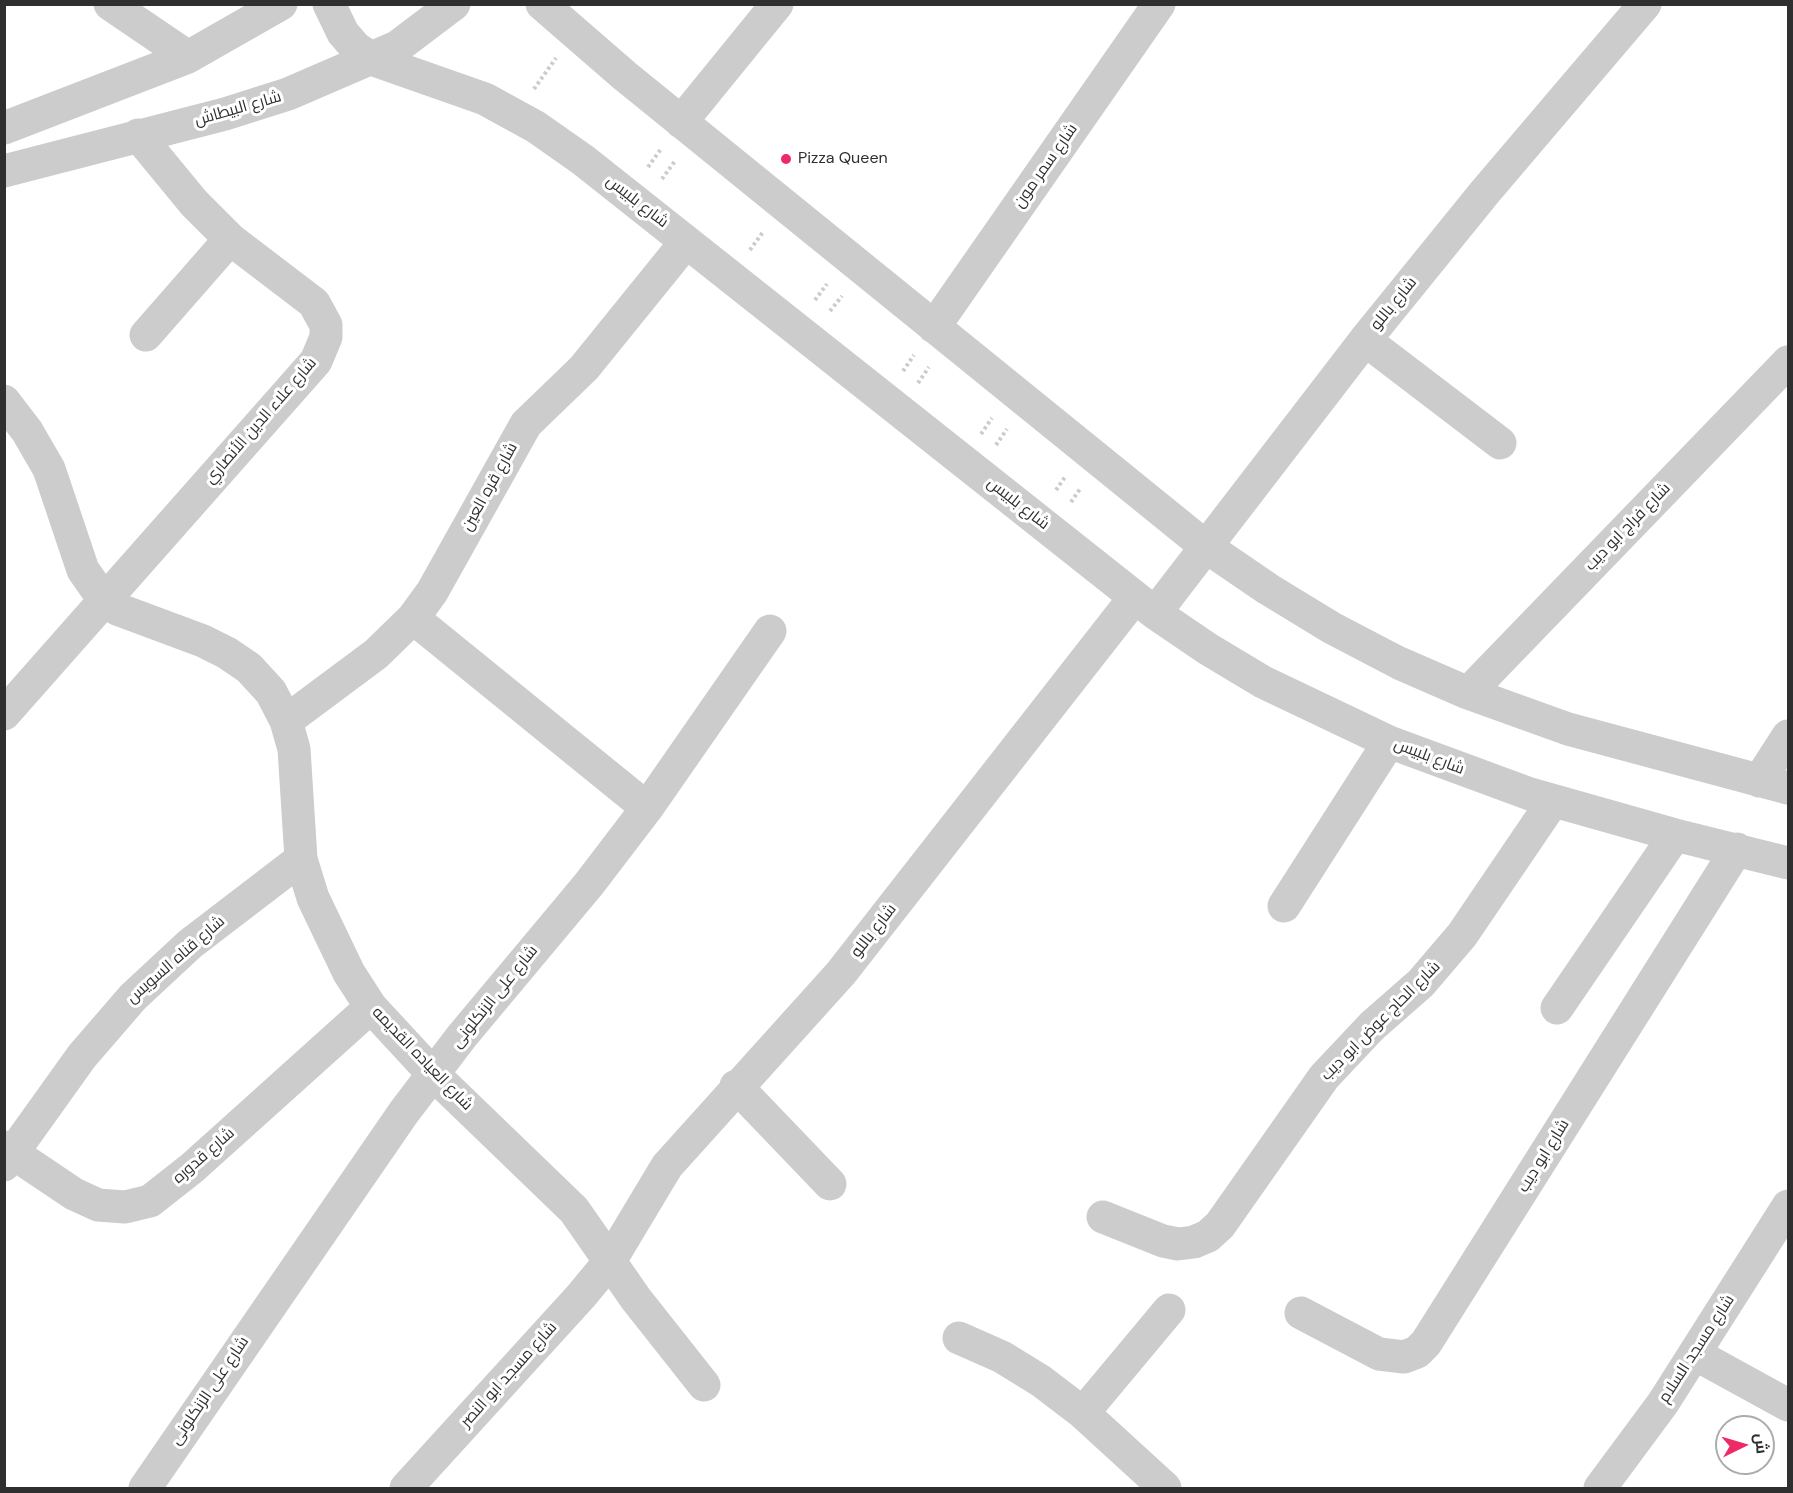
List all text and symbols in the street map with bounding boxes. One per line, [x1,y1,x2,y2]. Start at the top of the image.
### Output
street label: شارع البيطاش [192,87,284,131]
street label: شارع سمر مون [1010,120,1082,212]
place label: Pizza Queen [798,149,888,169]
marker: Pizza Queen [779,152,793,166]
street label: شارع بلبيس [602,172,672,232]
street label: شارع باللو [1367,274,1421,334]
street label: شارع علاء الدين الأنصاري [201,354,321,488]
street label: شارع قره العين [458,439,522,535]
street label: شارع بلبيس [983,474,1053,534]
street label: شارع فراج ابو ديب [1581,479,1675,575]
street label: شارع بلبيس [1391,735,1467,779]
street label: شارع باللو [847,900,901,962]
street label: شارع قناه السويس [123,912,229,1008]
street label: شارع على الزنكلونى [448,942,542,1052]
street label: شارع الحاج عوض ابو ديب [1317,957,1445,1085]
street label: شارع العياده القديمه [368,1003,476,1115]
street label: شارع ابو ديب [1514,1116,1574,1196]
street label: شارع قدوره [169,1124,239,1188]
street label: شارع مسجد السلام [1655,1291,1739,1407]
street label: شارع مسجد ابو النصر [457,1318,561,1432]
street label: شارع على الزنكلونى [167,1333,253,1449]
north arrow [1715,1415,1775,1475]
text: ش [1750,1432,1773,1455]

